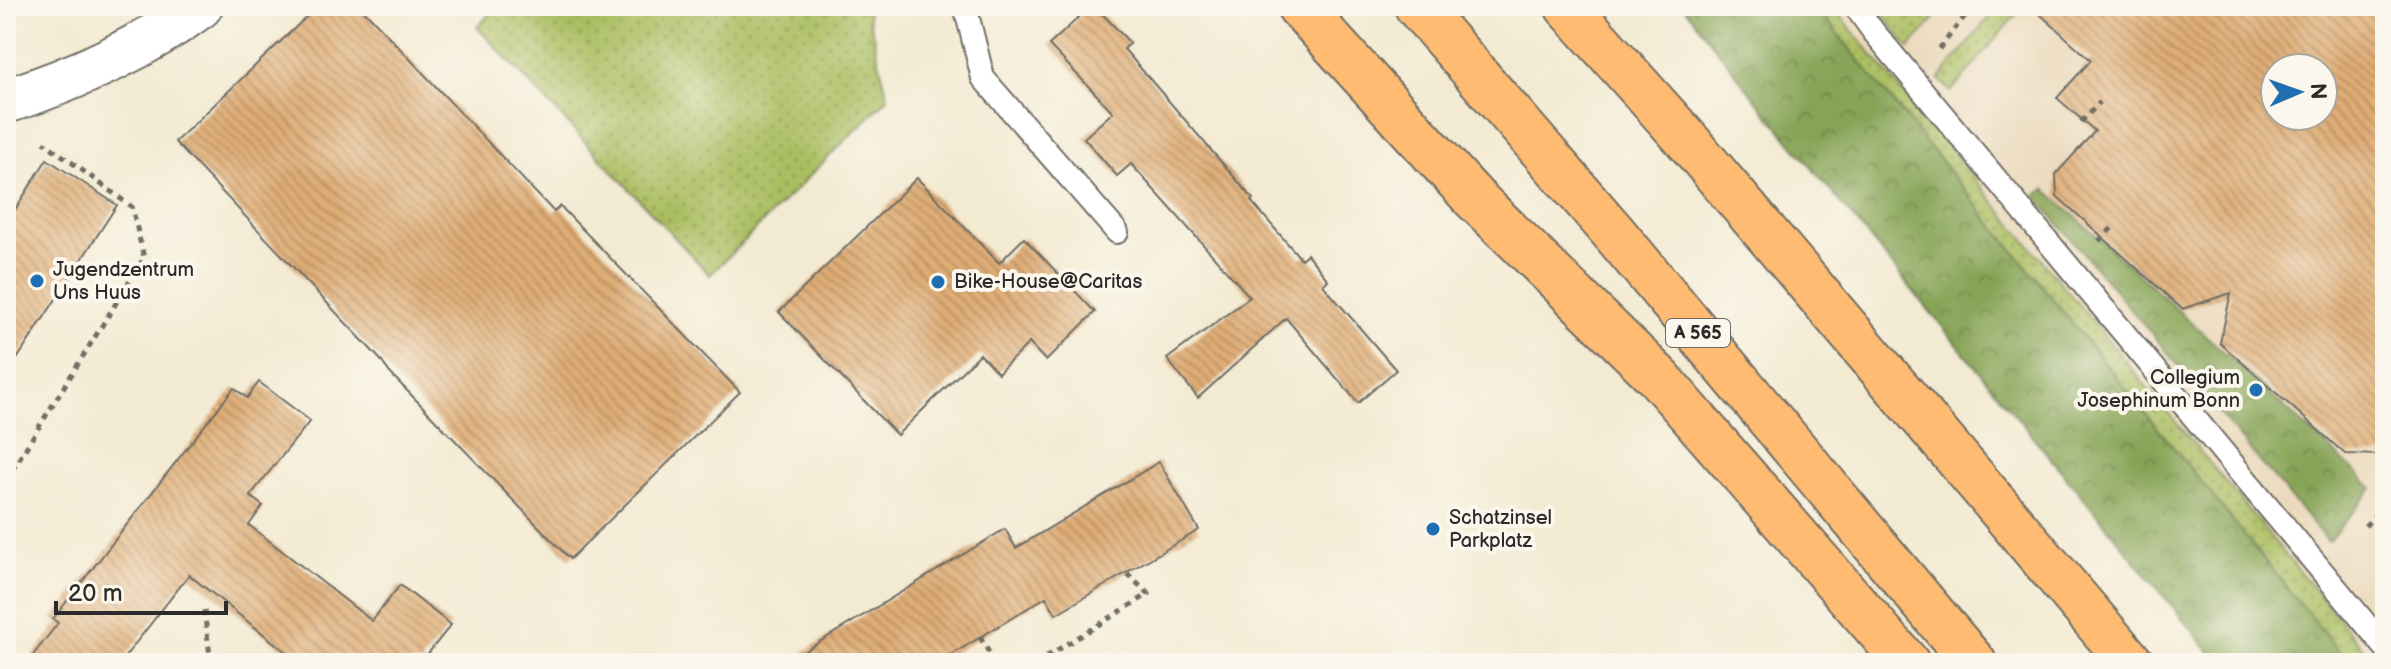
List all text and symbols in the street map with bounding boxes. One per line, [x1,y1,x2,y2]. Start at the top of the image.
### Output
north arrow [2259,52,2339,132]
text: N [2304,83,2331,100]
place label: Jugendzentrum Uns Huus [53,258,194,305]
place label: Bike-House@Caritas [954,270,1142,294]
marker: Jugendzentrum Uns Huus [28,272,46,290]
marker: Bike-House@Caritas [929,273,947,291]
road number: A 565 [1666,319,1730,347]
place label: Collegium Josephinum Bonn [2078,366,2240,413]
marker: Collegium Josephinum Bonn [2247,381,2265,399]
place label: Schatzinsel Parkplatz [1449,506,1552,553]
marker: Schatzinsel Parkplatz [1424,520,1442,538]
scale bar [56,565,226,615]
text: 20 m [68,579,123,608]

